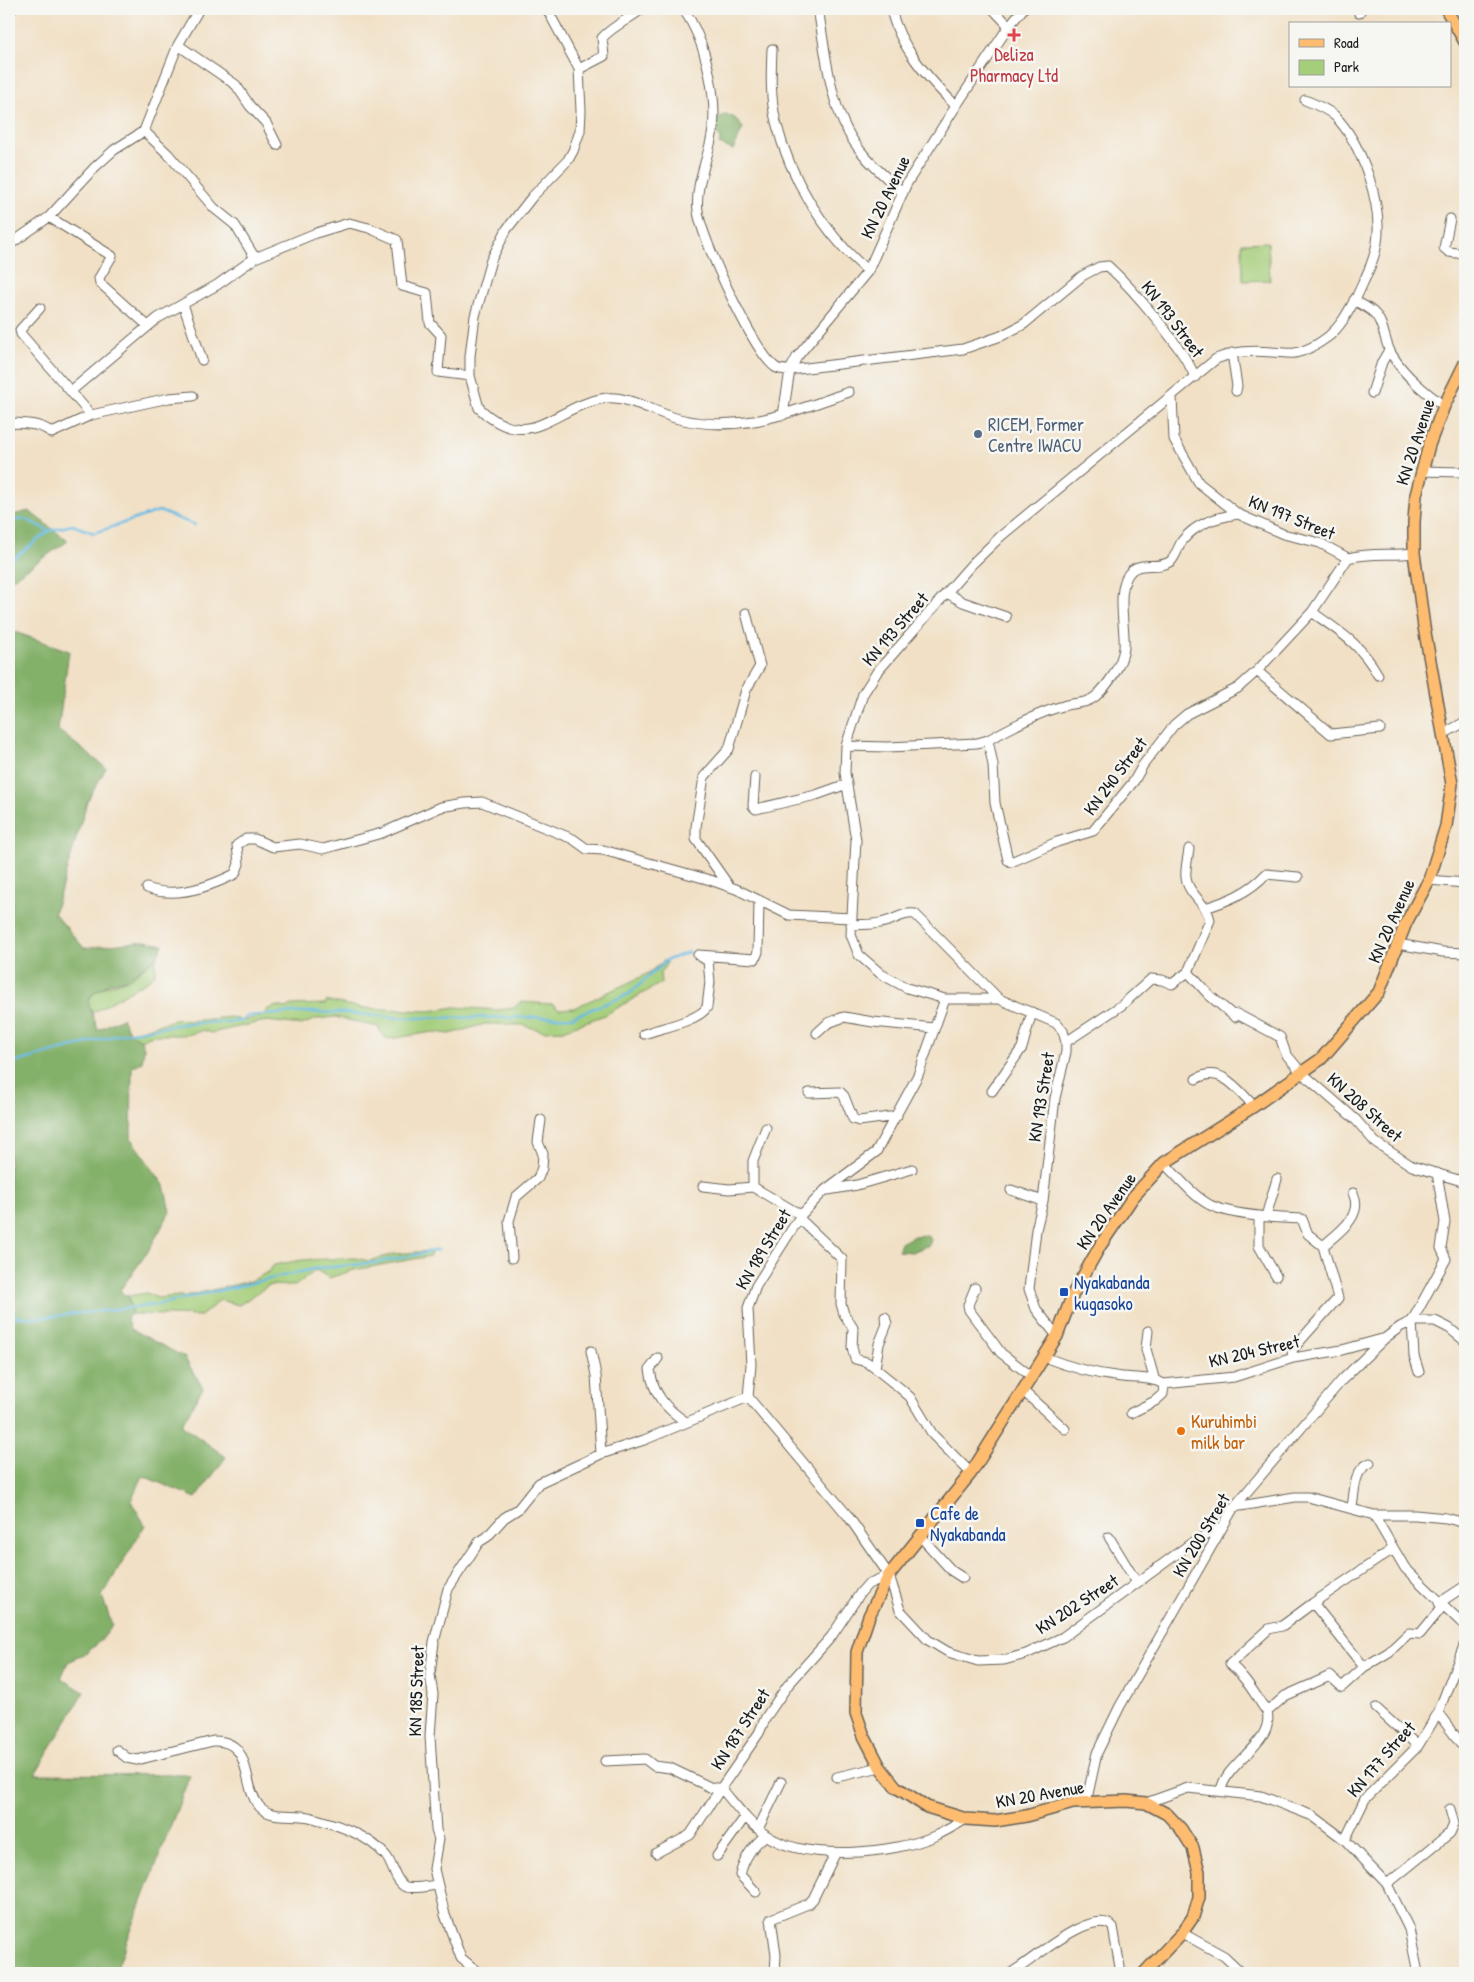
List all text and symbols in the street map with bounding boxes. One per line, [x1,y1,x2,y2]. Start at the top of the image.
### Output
legend [1289,22,1452,88]
marker: Deliza Pharmacy Ltd [1008,29,1020,41]
text: Road [1334,32,1359,53]
place label: Deliza Pharmacy Ltd [970,42,1058,88]
text: Park [1334,56,1359,77]
street label: KN 20 Avenue [854,151,916,243]
street label: KN 193 Street [1136,275,1211,363]
street label: KN 20 Avenue [1389,396,1441,488]
place label: RICEM, Former Centre IWACU [988,412,1084,458]
marker: RICEM, Former Centre IWACU [972,428,984,440]
street label: KN 197 Street [1245,488,1340,546]
street label: KN 193 Street [856,586,935,671]
street label: KN 240 Street [1077,731,1153,820]
street label: KN 20 Avenue [1361,875,1421,967]
street label: KN 193 Street [1022,1050,1061,1144]
street label: KN 208 Street [1322,1066,1409,1148]
street label: KN 20 Avenue [1070,1167,1142,1255]
street label: KN 189 Street [729,1203,797,1294]
place label: Nyakabanda kugasoko [1074,1270,1149,1316]
marker: Nyakabanda kugasoko [1058,1286,1070,1298]
street label: KN 204 Street [1206,1328,1303,1374]
place label: Kuruhimbi milk bar [1191,1409,1257,1455]
marker: Kuruhimbi milk bar [1175,1425,1187,1437]
street label: KN 200 Street [1166,1488,1236,1582]
place label: Cafe de Nyakabanda [930,1501,1005,1547]
marker: Cafe de Nyakabanda [914,1517,926,1529]
street label: KN 202 Street [1031,1567,1124,1640]
street label: KN 185 Street [402,1644,430,1737]
street label: KN 187 Street [704,1683,776,1775]
street label: KN 177 Street [1341,1715,1422,1802]
street label: KN 20 Avenue [994,1774,1086,1814]

